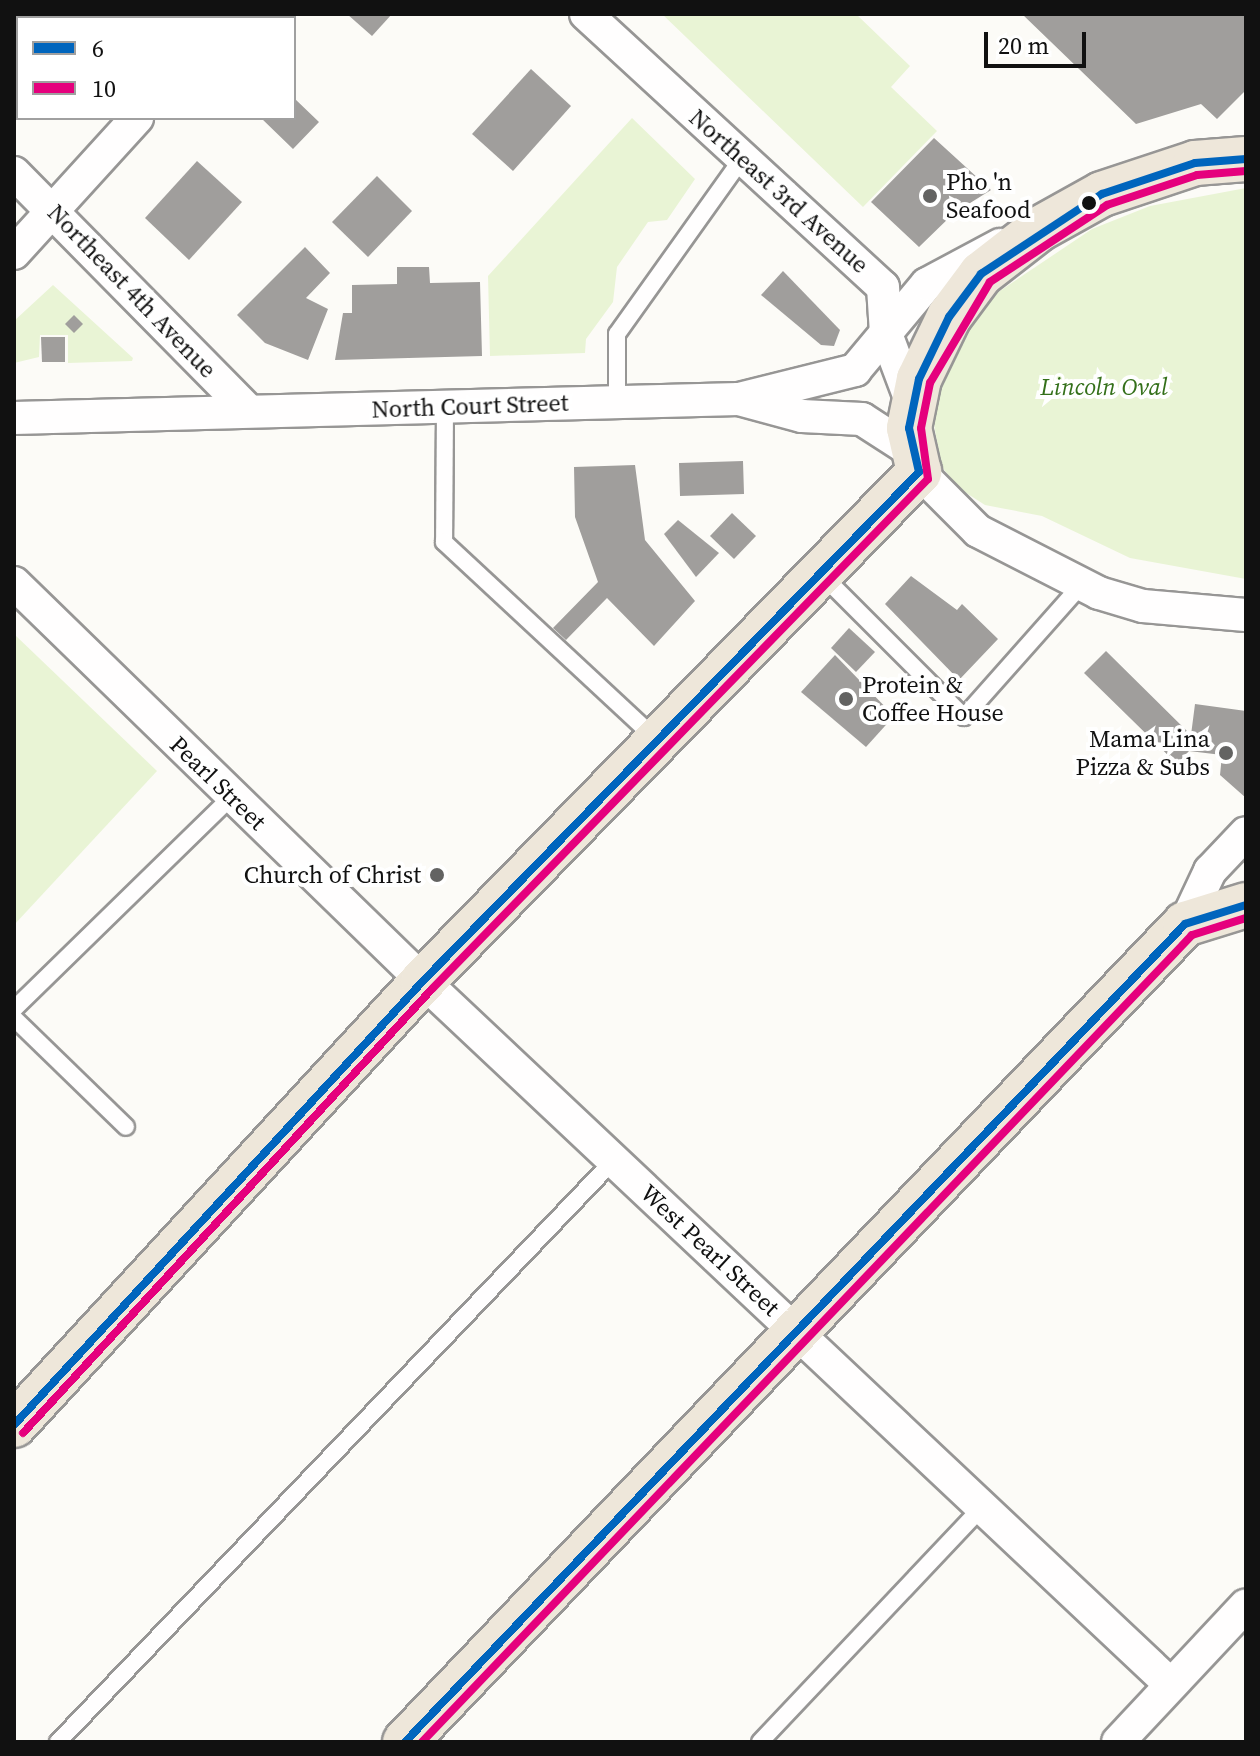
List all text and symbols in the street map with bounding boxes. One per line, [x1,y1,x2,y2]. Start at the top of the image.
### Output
legend [16,16,296,120]
scale bar [988,16,1090,66]
text: 20 m [998,29,1049,62]
text: 6 [92,32,104,65]
text: 10 [92,72,116,105]
street label: Northeast 3rd Avenue [683,103,875,279]
place label: Pho 'n Seafood [946,168,1031,224]
marker: Pho 'n Seafood [921,187,939,205]
unlabelled marker [1081,195,1097,211]
street label: Northeast 4th Avenue [42,198,222,384]
park label: Lincoln Oval [1040,373,1168,401]
street label: North Court Street [371,388,569,424]
place label: Protein & Coffee House [862,671,1004,727]
marker: Protein & Coffee House [837,690,855,708]
place label: Mama Lina Pizza & Subs [1076,725,1210,781]
street label: Pearl Street [164,730,272,836]
marker: Mama Lina Pizza & Subs [1217,744,1235,762]
place label: Church of Christ [244,861,421,889]
marker: Church of Christ [428,866,446,884]
street label: West Pearl Street [634,1178,786,1322]

